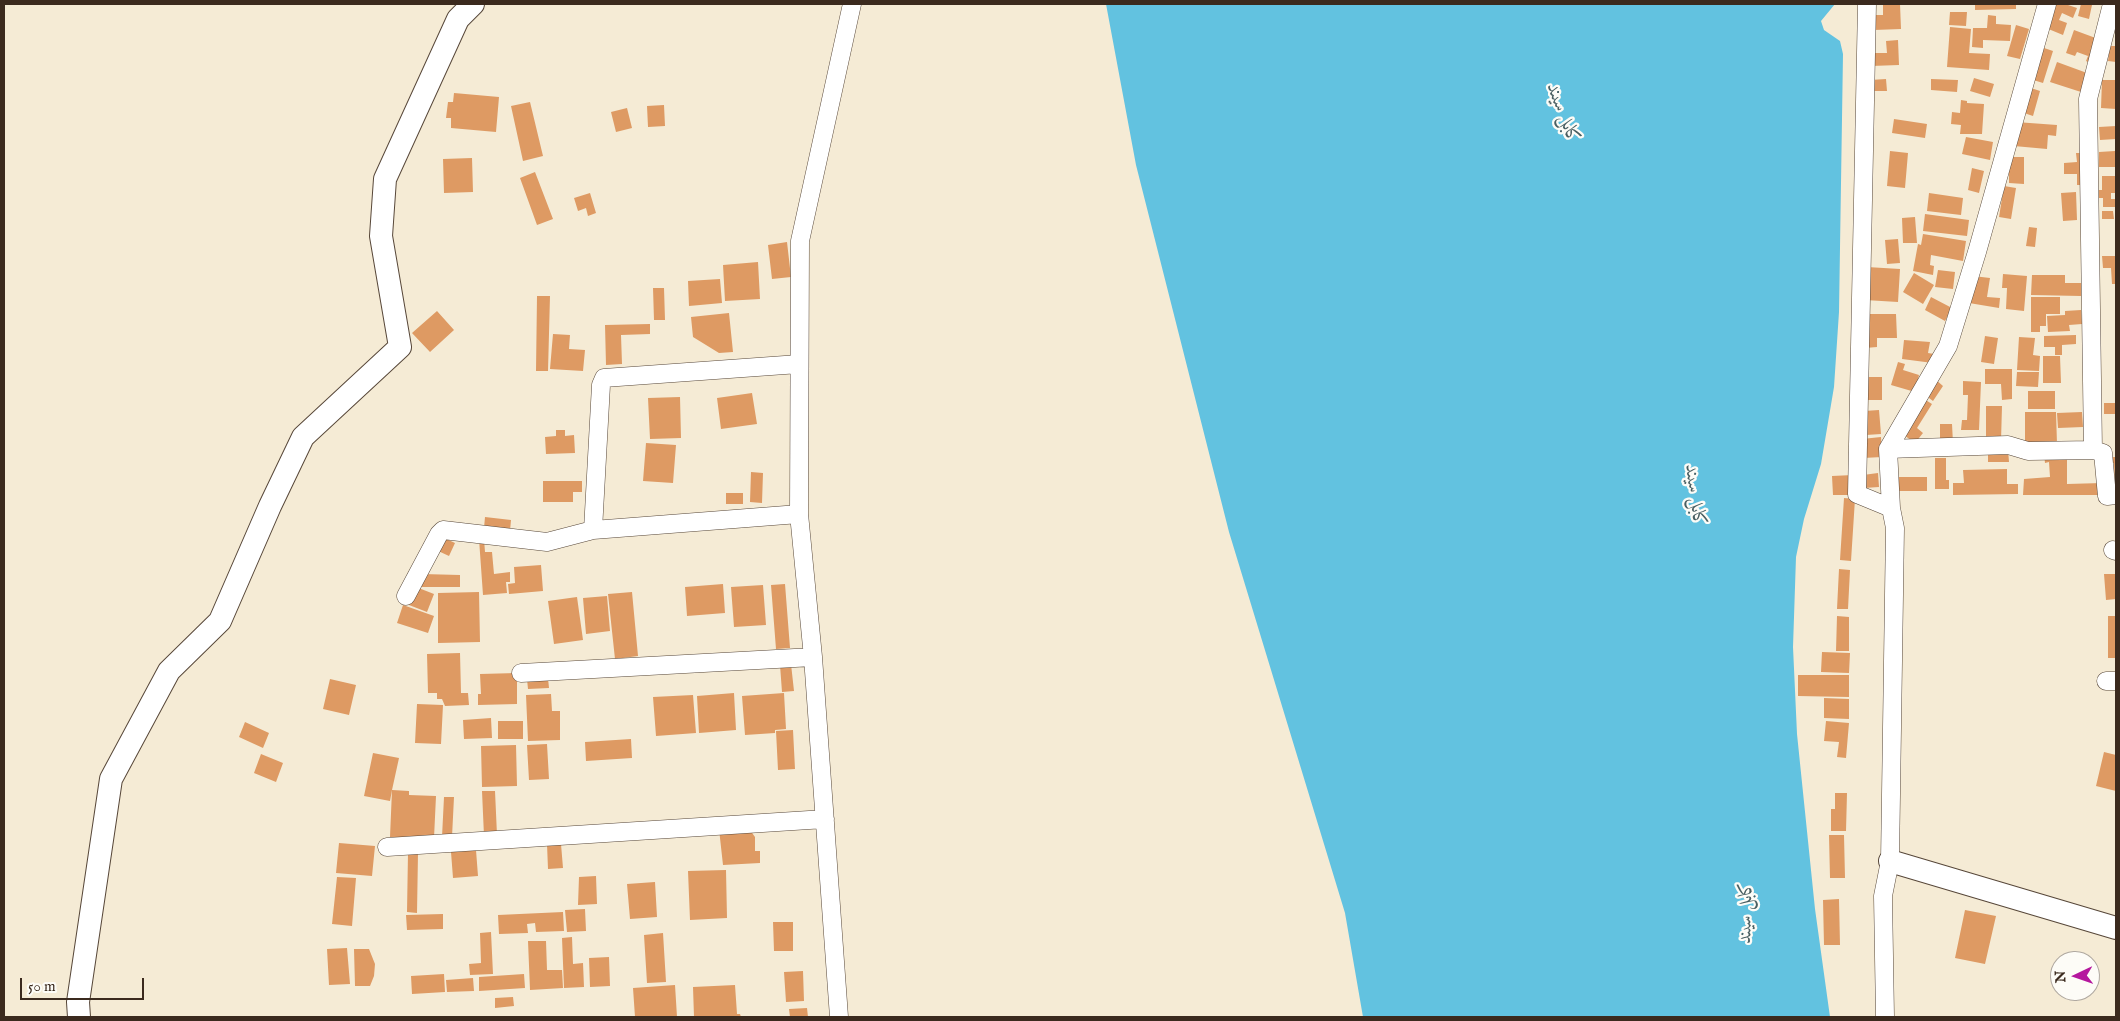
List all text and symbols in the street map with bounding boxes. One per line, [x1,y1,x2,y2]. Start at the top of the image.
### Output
water label: کابل سيند [1540,80,1584,148]
water label: کابل سيند [1678,463,1710,529]
water label: کابل سيند [1735,880,1759,944]
north arrow [2050,951,2100,1001]
scale bar [22,968,146,1000]
text: N [2052,970,2070,983]
text: 50 m [28,977,56,996]

